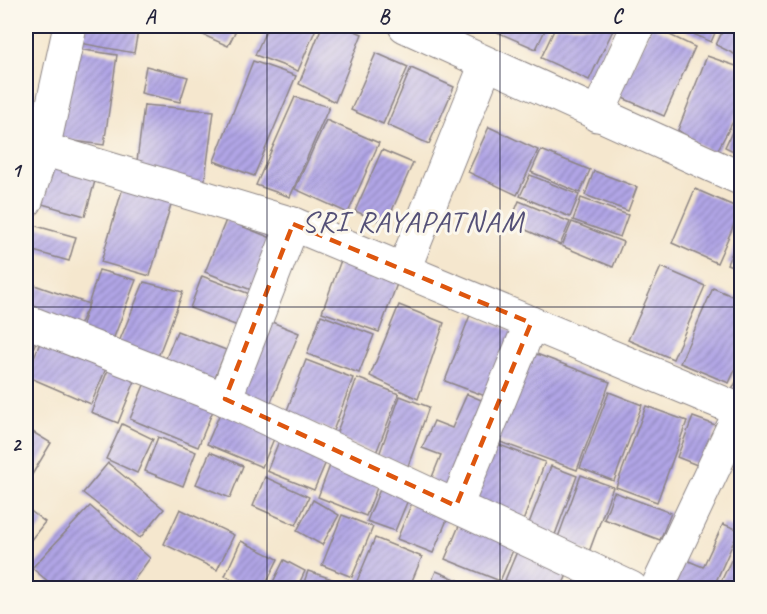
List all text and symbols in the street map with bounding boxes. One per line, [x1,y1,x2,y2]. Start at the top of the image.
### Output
text: A [145,4,157,29]
text: B [379,4,391,29]
text: C [612,4,624,29]
text: 1 [12,158,23,183]
district label: SRI RAYAPATNAM [302,202,525,240]
text: 2 [12,432,23,457]

